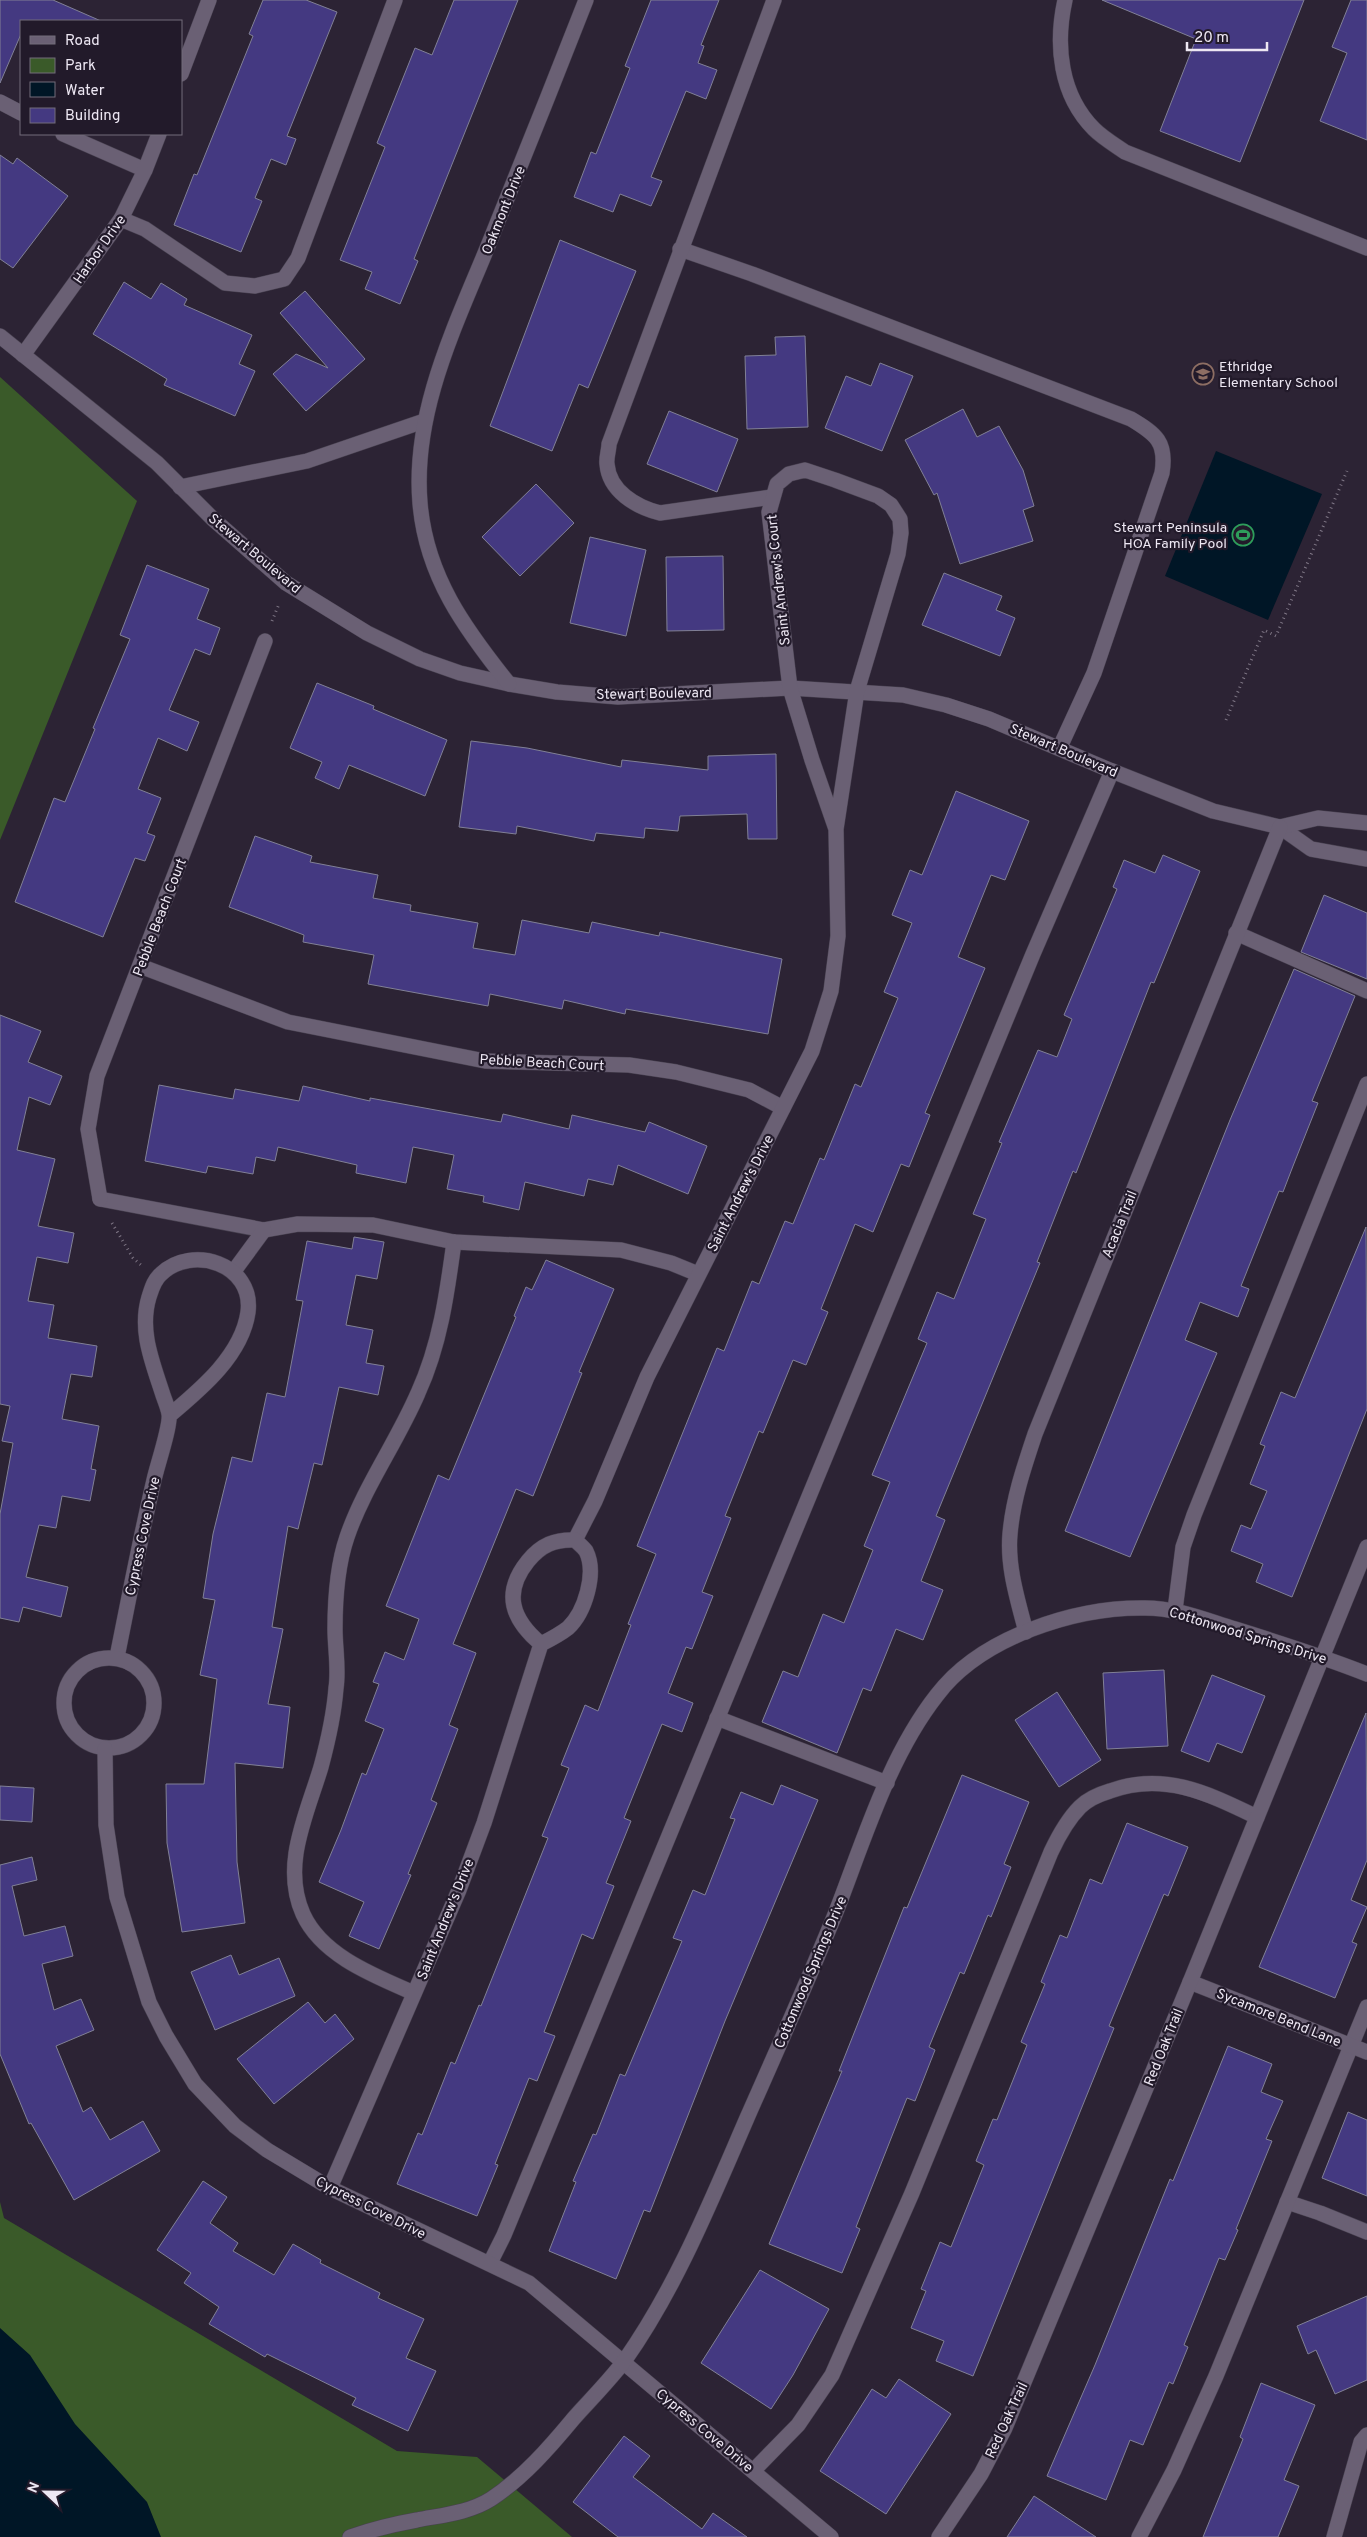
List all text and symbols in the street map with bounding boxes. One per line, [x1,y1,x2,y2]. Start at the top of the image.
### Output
legend [20,20,182,135]
scale bar [1187,20,1267,52]
text: 20 m [1194,29,1229,48]
text: Road [65,32,100,51]
text: Park [65,57,96,76]
text: Water [65,82,105,101]
text: Building [65,107,120,126]
street label: Oakmont Drive [479,164,530,257]
street label: Harbor Drive [70,212,130,288]
place label: Ethridge Elementary School [1219,359,1338,392]
school or university icon: Ethridge Elementary School [1191,362,1215,386]
street label: Stewart Boulevard [204,510,304,598]
street label: Saint Andrew's Court [764,513,795,646]
place label: Stewart Peninsula HOA Family Pool [1113,520,1227,553]
sports icon: Stewart Peninsula HOA Family Pool [1231,523,1255,547]
street label: Stewart Boulevard [596,685,712,704]
street label: Stewart Boulevard [1007,721,1120,782]
street label: Pebble Beach Court [130,856,191,979]
street label: Pebble Beach Court [479,1052,605,1075]
street label: Saint Andrew's Drive [704,1132,778,1255]
street label: Acacia Trail [1099,1188,1142,1261]
street label: Cypress Cove Drive [123,1475,164,1597]
street label: Cottonwood Springs Drive [1167,1604,1328,1669]
street label: Saint Andrew's Drive [414,1857,478,1983]
street label: Cottonwood Springs Drive [772,1894,851,2051]
street label: Sycamore Bend Lane [1214,1986,1343,2051]
street label: Red Oak Trail [1141,2006,1188,2089]
street label: Cypress Cove Drive [312,2173,428,2243]
street label: Red Oak Trail [982,2380,1032,2461]
street label: Cypress Cove Drive [652,2386,756,2477]
north arrow [20,2467,70,2517]
text: N [25,2480,44,2496]

